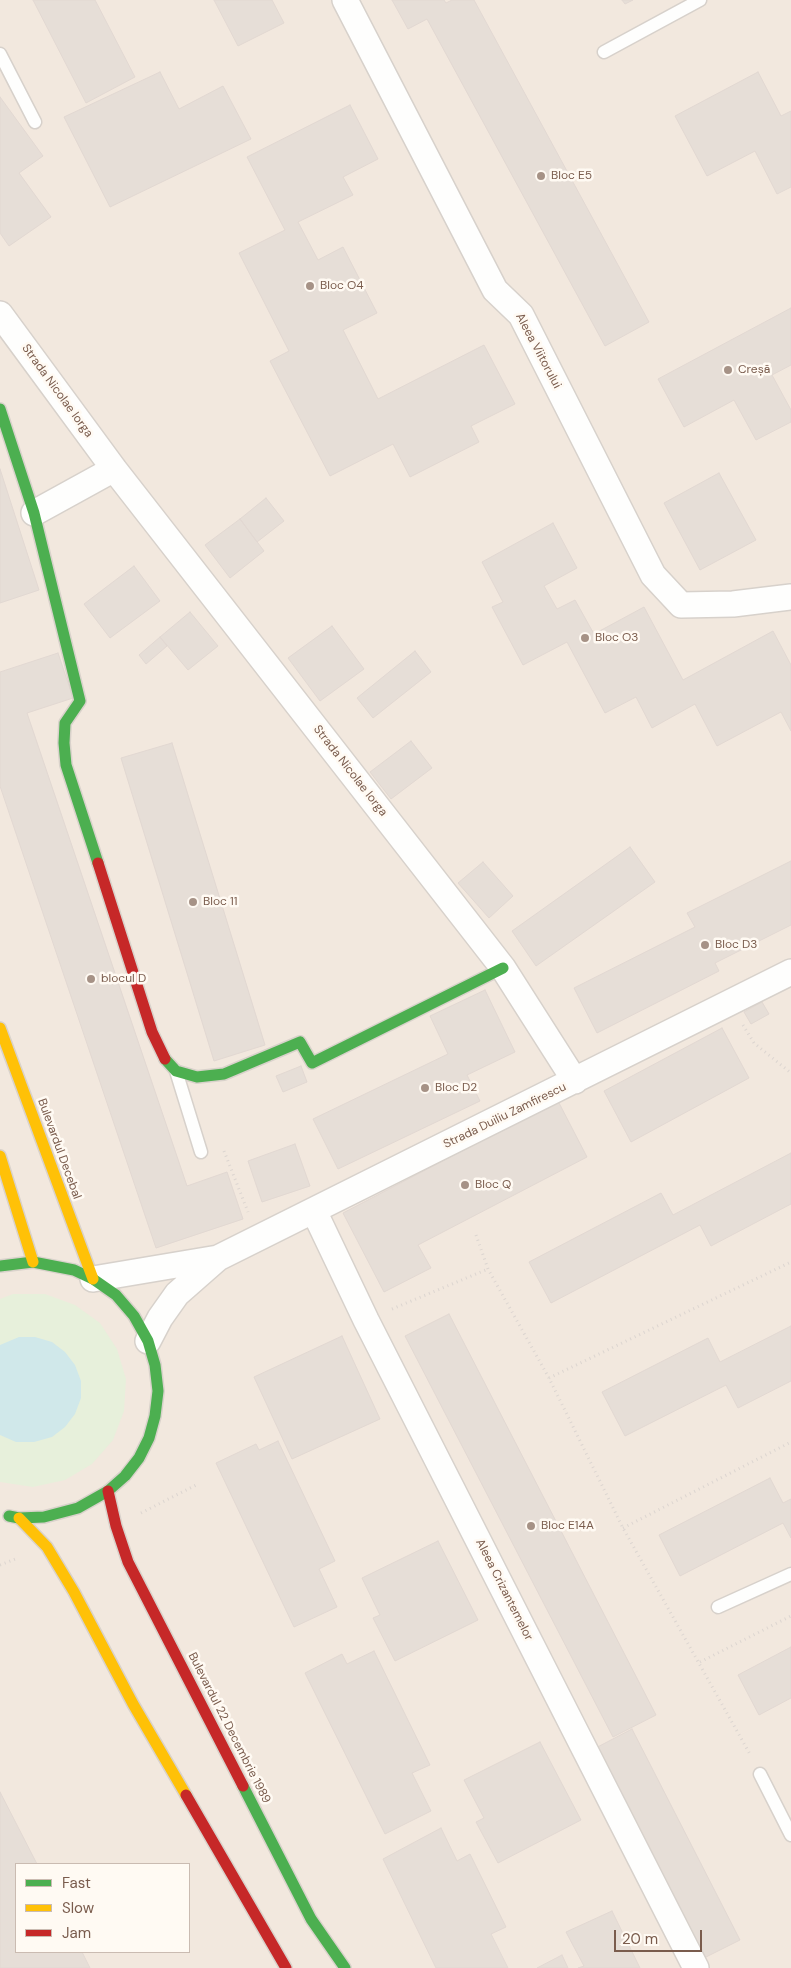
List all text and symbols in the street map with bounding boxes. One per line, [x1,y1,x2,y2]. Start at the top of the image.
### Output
place label: Bloc E5 [551,169,592,183]
marker: Bloc E5 [535,170,547,182]
place label: Bloc O4 [320,279,364,293]
marker: Bloc O4 [304,280,316,292]
street label: Aleea Viitorului [512,311,564,391]
street label: Strada Nicolae Iorga [18,342,96,440]
place label: Creșă [738,363,770,377]
marker: Creșă [722,364,734,376]
place label: Bloc O3 [595,631,638,645]
marker: Bloc O3 [579,632,591,644]
street label: Strada Nicolae Iorga [310,723,390,819]
place label: Bloc 11 [203,895,238,909]
marker: Bloc 11 [187,896,199,908]
place label: Bloc D3 [715,938,757,952]
marker: Bloc D3 [699,939,711,951]
place label: blocul D [101,972,146,986]
marker: blocul D [85,973,97,985]
street label: Strada Duiliu Zamfirescu [441,1080,569,1152]
place label: Bloc D2 [435,1081,477,1095]
marker: Bloc D2 [419,1082,431,1094]
street label: Bulevardul Decebal [34,1097,84,1201]
place label: Bloc Q [475,1178,511,1192]
marker: Bloc Q [459,1179,471,1191]
place label: Bloc E14A [541,1519,594,1533]
marker: Bloc E14A [525,1520,537,1532]
street label: Aleea Crizantemelor [472,1537,536,1643]
street label: Bulevardul 22 Decembrie 1989 [185,1650,273,1806]
legend [15,1863,190,1953]
text: Fast [62,1873,91,1893]
text: Slow [62,1898,94,1918]
scale bar [616,1920,704,1952]
text: Jam [62,1923,91,1943]
text: 20 m [622,1929,658,1949]

